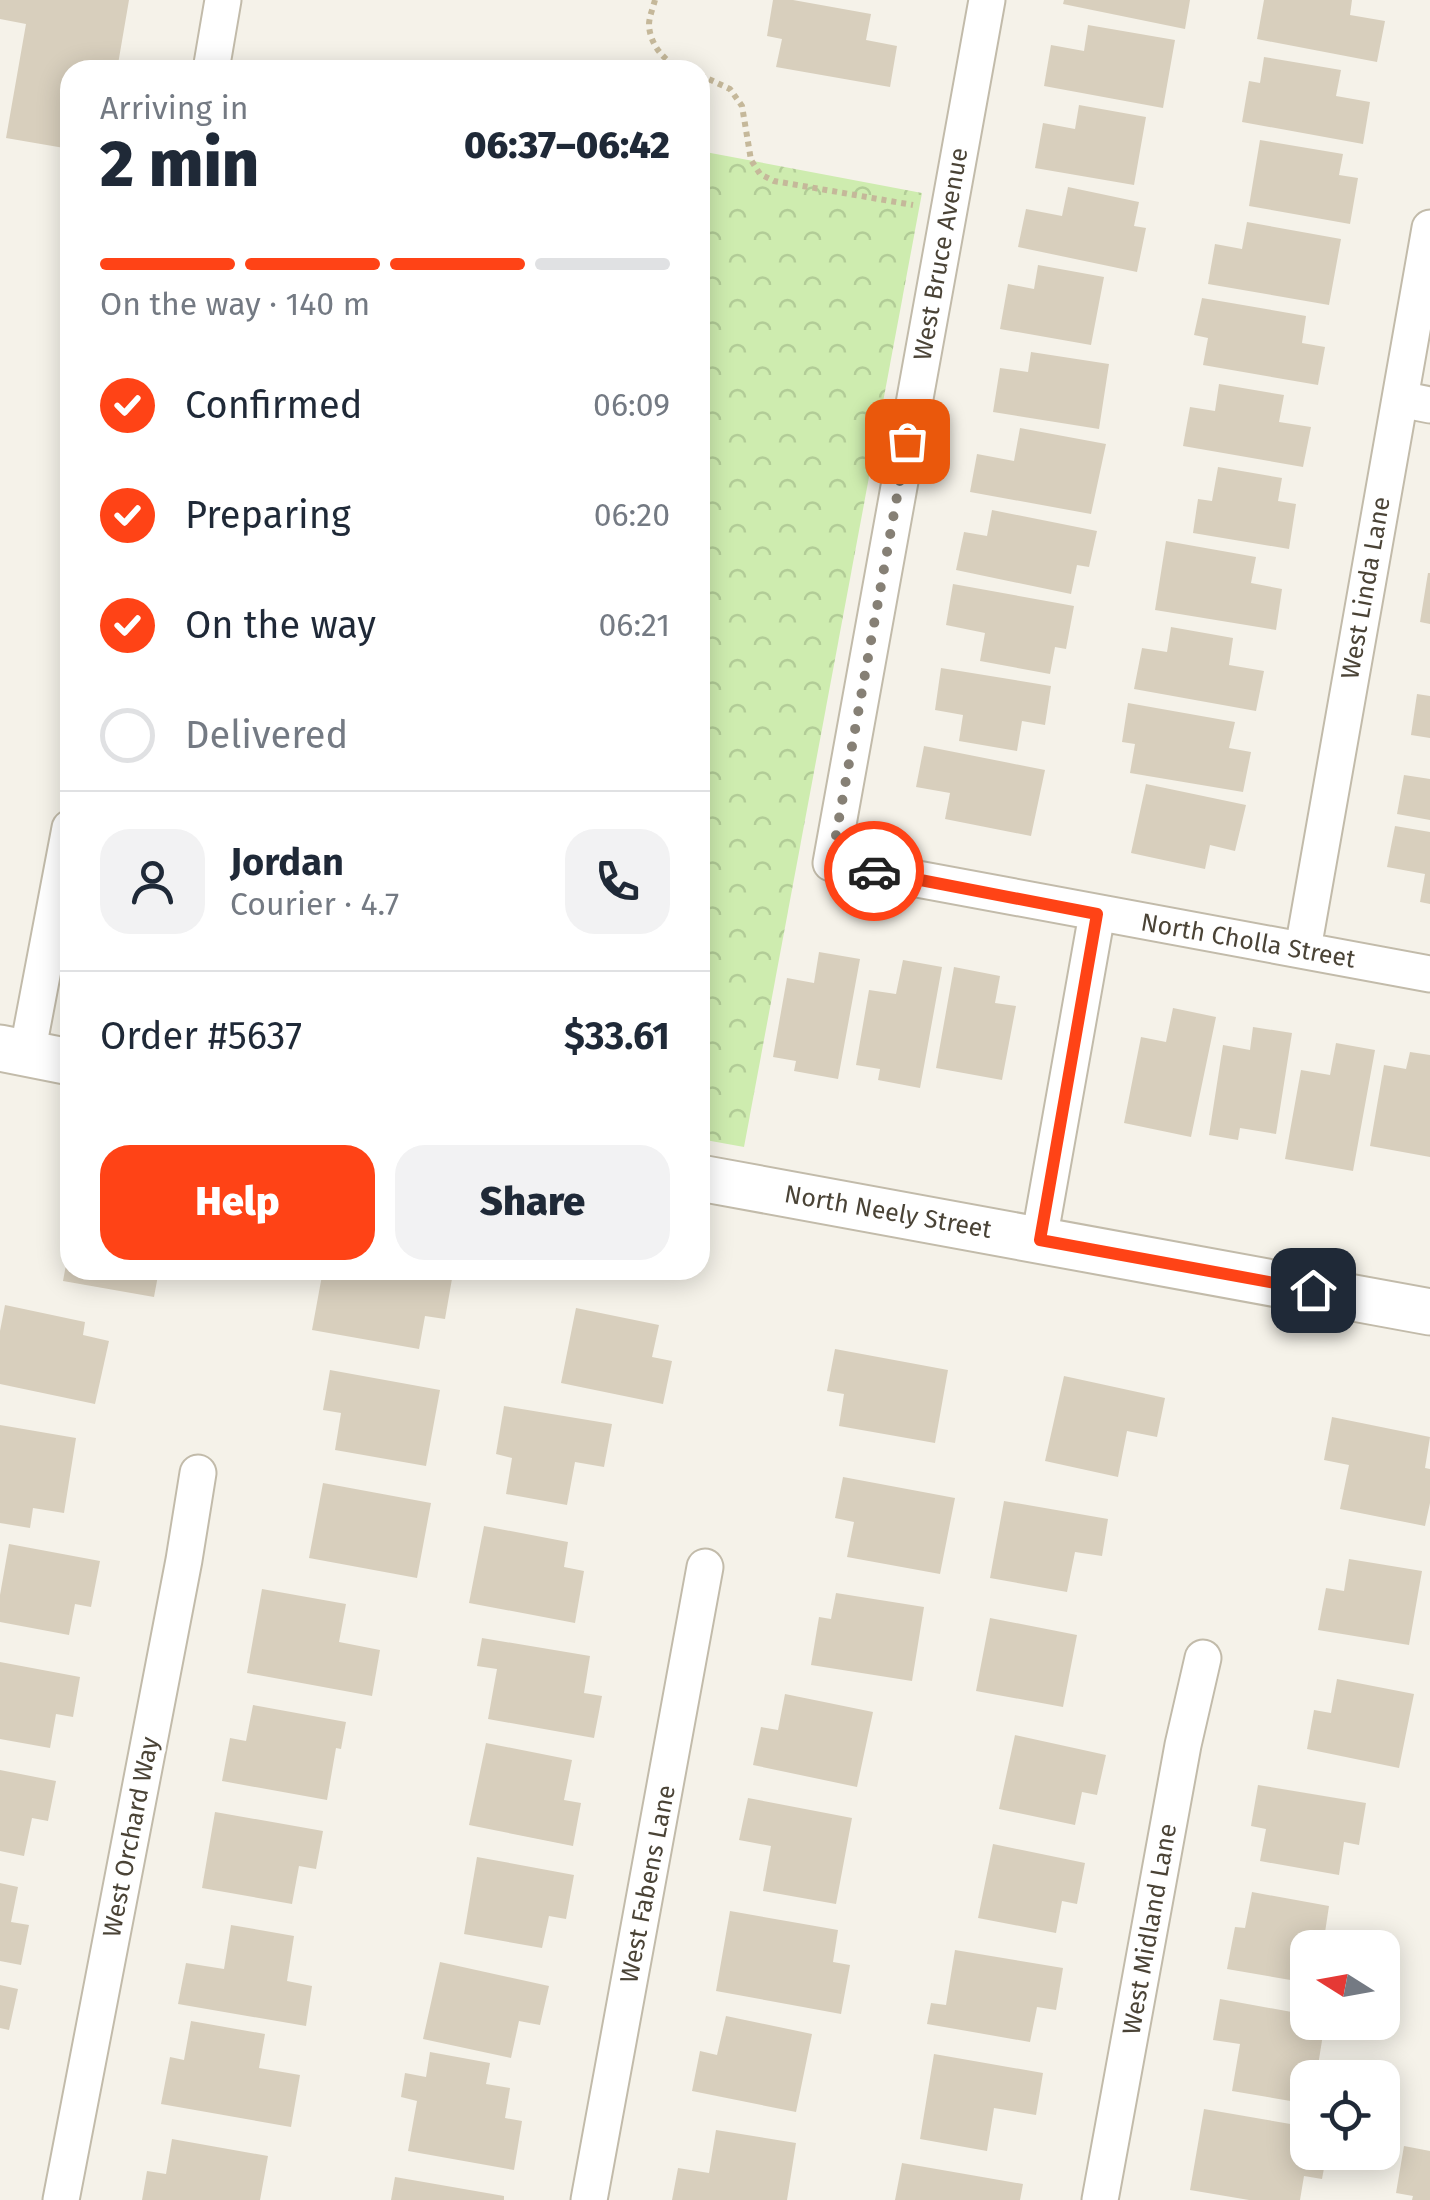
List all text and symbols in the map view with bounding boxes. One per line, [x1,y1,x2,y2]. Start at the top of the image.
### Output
text: Arriving in [100,89,248,127]
text: 06:37–06:42 [464,122,670,168]
text: 2 min [100,125,259,203]
street label: West Bruce Avenue [908,145,974,363]
text: On the way · 140 m [100,285,370,323]
icon: check [100,378,155,433]
text: Confirmed [185,382,363,428]
text: 06:09 [593,386,670,424]
pin [865,399,950,484]
icon: bag [880,414,935,469]
icon: check [100,488,155,543]
text: Preparing [185,492,351,538]
street label: West Linda Lane [1335,494,1397,682]
text: 06:20 [594,496,670,534]
icon: check [100,598,155,653]
text: On the way [185,602,376,648]
text: 06:21 [599,606,670,644]
text: Delivered [185,712,348,758]
courier [824,821,924,921]
button: person [100,829,205,934]
button: phone [565,829,670,934]
text: Jordan [230,839,344,885]
icon: car [847,844,902,899]
text: Courier · 4.7 [230,885,399,923]
street label: North Cholla Street [1138,907,1359,975]
text: Order #5637 [100,1013,302,1059]
text: $33.61 [564,1013,670,1059]
button: Help [100,1145,375,1260]
button: Share [395,1145,670,1260]
street label: North Neely Street [782,1179,995,1245]
pin [1271,1248,1356,1333]
icon: home [1286,1263,1341,1318]
street label: West Orchard Way [97,1733,165,1940]
street label: West Fabens Lane [614,1782,682,1986]
street label: West Midland Lane [1117,1821,1183,2037]
north arrow [1290,1930,1400,2040]
map controls [1290,1930,1400,2170]
button: locate [1290,2060,1400,2170]

